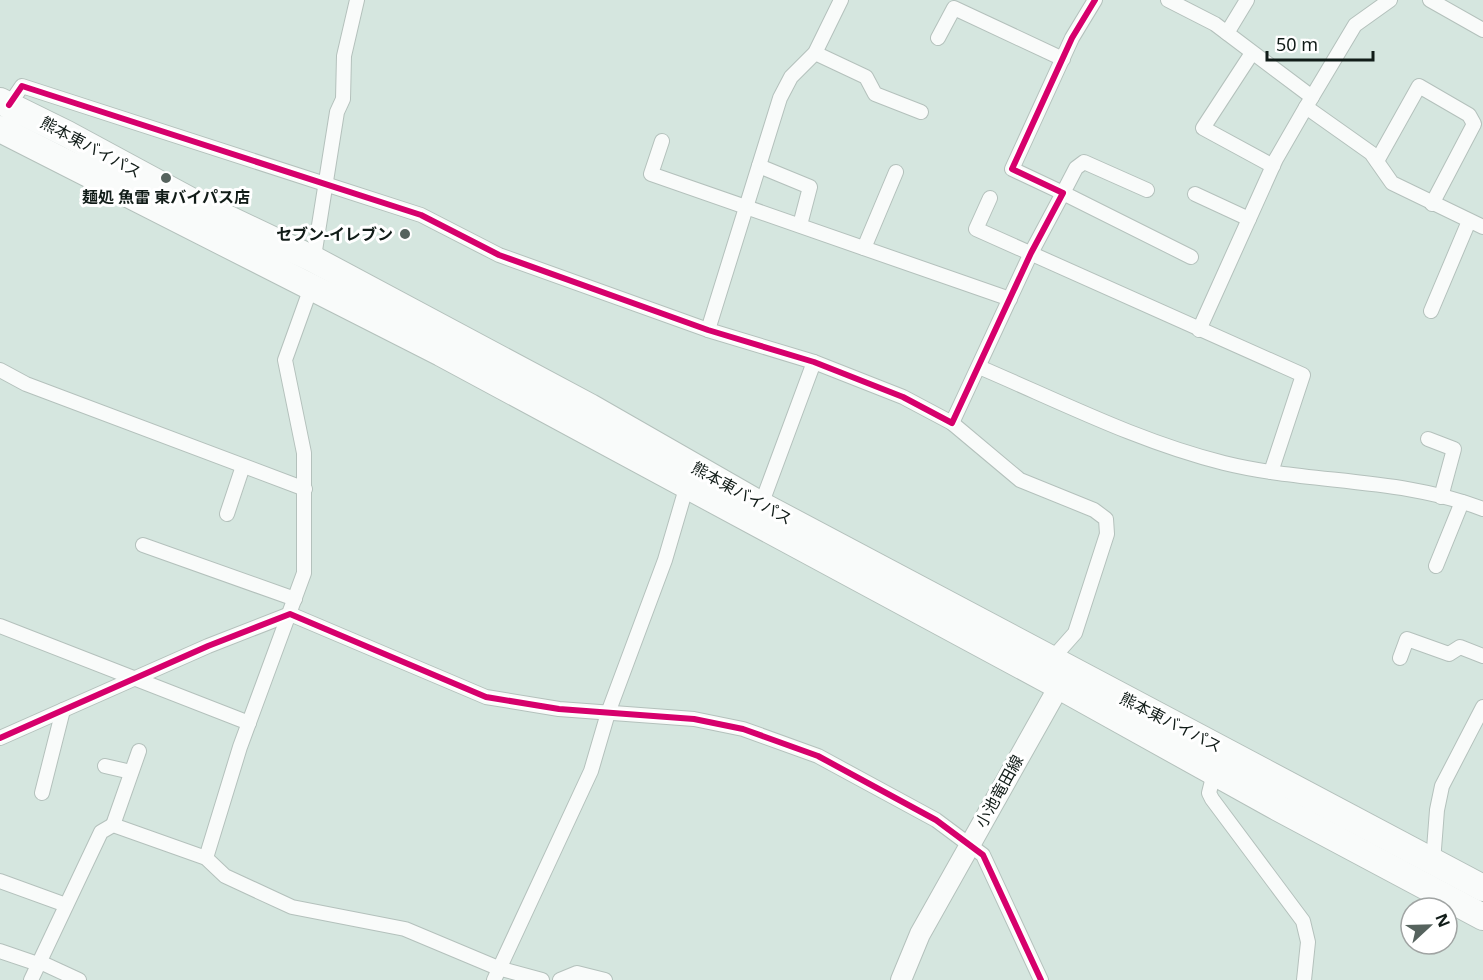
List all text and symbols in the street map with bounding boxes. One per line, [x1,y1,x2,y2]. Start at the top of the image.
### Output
scale bar [1267,24,1374,62]
text: 50 m [1276,32,1318,56]
street label: 熊本東バイパス [37,111,145,183]
marker: 麺処 魚雷 東バイパス店 [159,171,173,185]
place label: 麺処 魚雷 東バイパス店 [82,186,250,208]
place label: セブン-イレブン [276,223,393,245]
marker: セブン-イレブン [398,227,412,241]
street label: 熊本東バイパス [688,456,796,530]
street label: 熊本東バイパス [1116,687,1226,757]
street label: 小池竜田線 [970,751,1028,831]
north arrow [1399,896,1459,956]
text: N [1430,910,1456,931]

